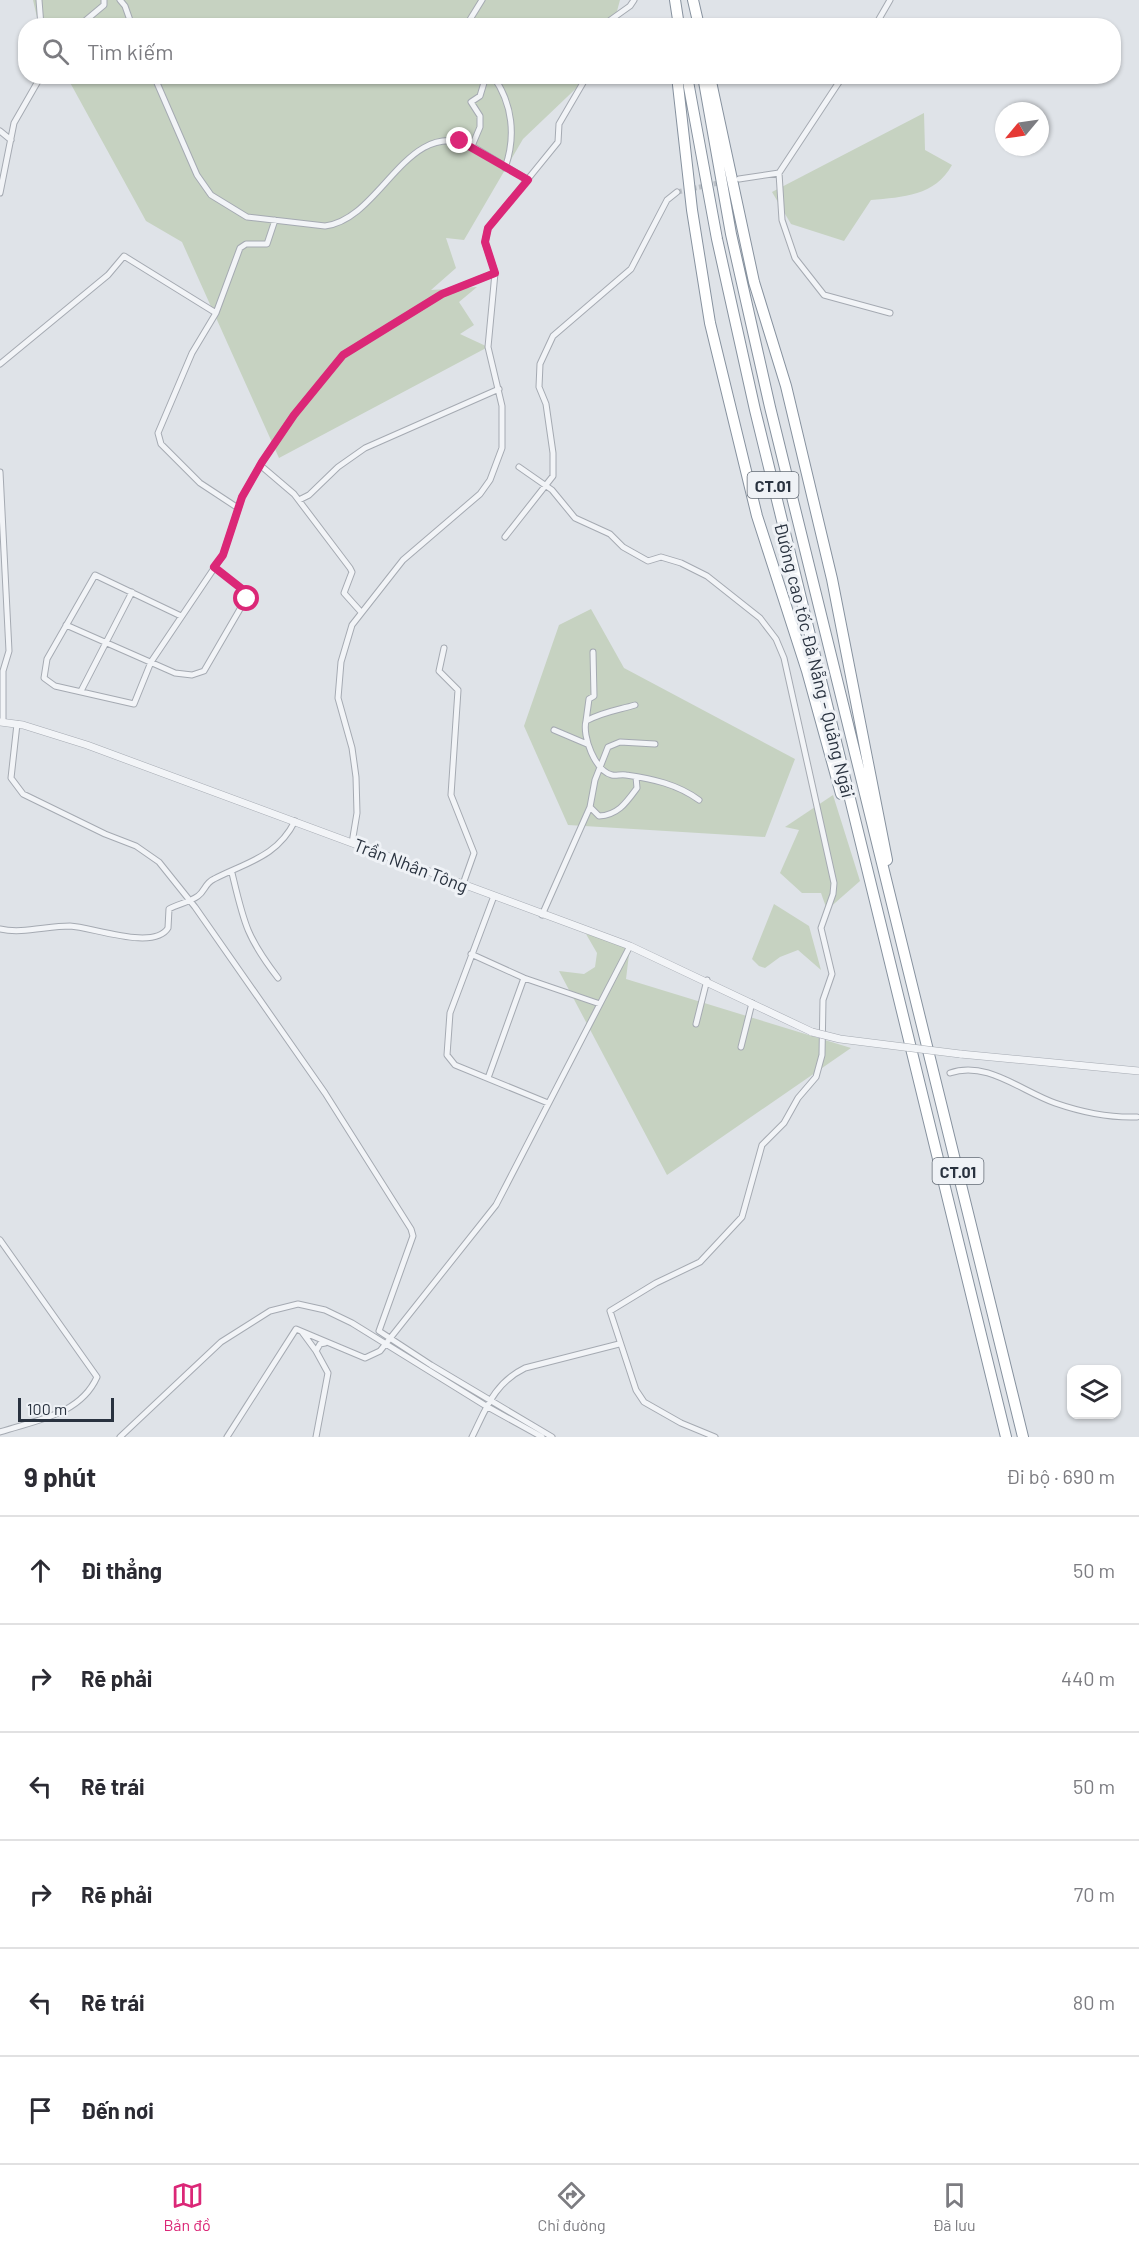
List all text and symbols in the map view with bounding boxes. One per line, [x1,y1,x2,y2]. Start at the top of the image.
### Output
search box [18,18,1121,84]
icon: search [39,35,72,68]
text: Tìm kiếm [87,38,173,64]
north arrow [995,102,1049,156]
route end [446,127,472,153]
road number: CT.01 [748,472,798,498]
street label: Đường cao tốc Đà Nẵng - Quảng Ngãi [770,520,860,800]
route start [233,585,259,611]
street label: Trần Nhân Tông [351,833,471,897]
road number: CT.01 [932,1158,984,1184]
map controls [1067,1365,1121,1419]
button: layers [1067,1365,1121,1419]
scale bar [18,1395,114,1422]
text: 100 m [27,1399,67,1418]
text: 9 phút [24,1461,96,1492]
text: Đi bộ · 690 m [1006,1464,1115,1488]
icon: ahead [24,1554,57,1587]
text: Đi thẳng [81,1557,162,1583]
text: 50 m [1073,1558,1115,1582]
icon: right [24,1662,57,1695]
text: Rẽ phải [81,1665,152,1691]
text: 440 m [1061,1666,1115,1690]
icon: left [24,1770,57,1803]
text: Rẽ trái [81,1773,145,1799]
text: 50 m [1073,1774,1115,1798]
icon: right [24,1878,57,1911]
text: Rẽ phải [81,1881,152,1907]
text: 70 m [1074,1882,1115,1906]
icon: left [24,1986,57,2019]
text: Rẽ trái [81,1989,145,2015]
text: 80 m [1073,1990,1115,2014]
icon: arrive [24,2094,57,2127]
text: Đến nơi [81,2097,154,2123]
tab: Bản đồ [163,2179,211,2234]
tab: Chỉ đường [538,2179,606,2234]
tab: Đã lưu [932,2179,976,2234]

